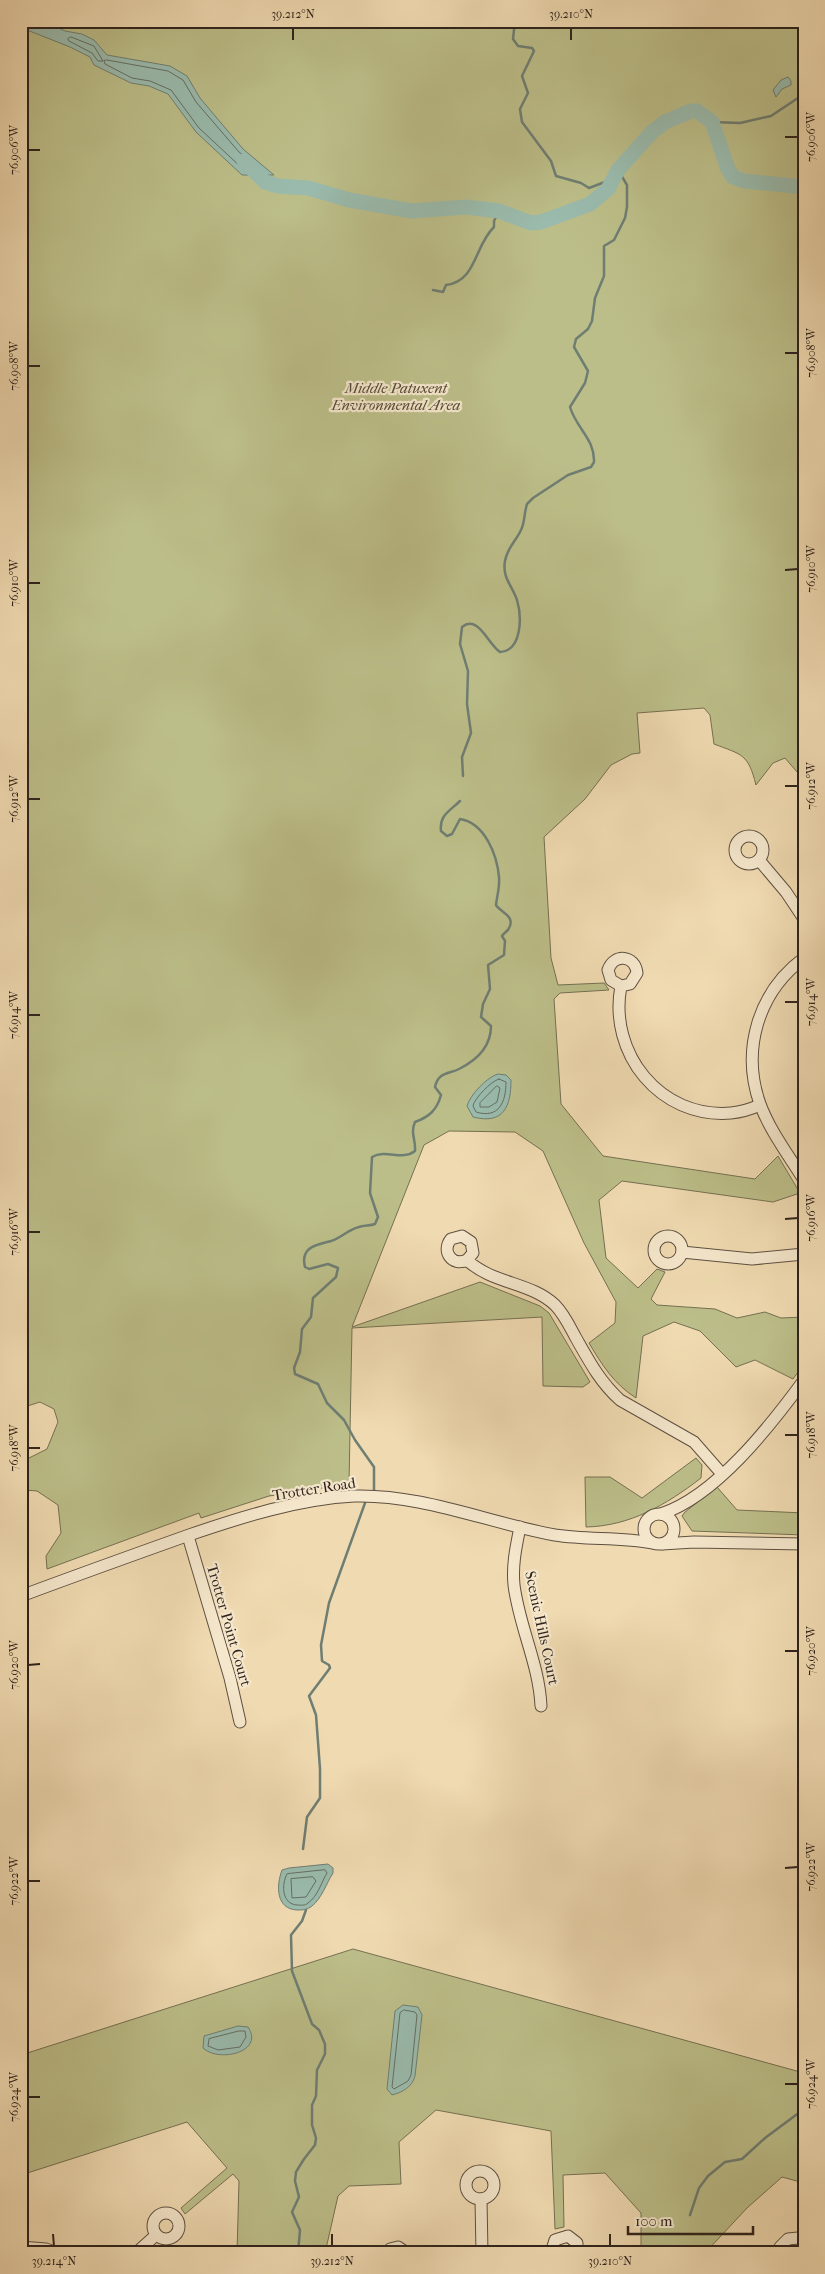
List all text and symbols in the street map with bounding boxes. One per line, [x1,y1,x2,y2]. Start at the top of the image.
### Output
text: 39.212°N [271,7,315,21]
text: 39.210°N [549,7,593,21]
text: 76.906°W [804,111,818,162]
text: 76.906°W [7,124,21,175]
text: 76.908°W [804,327,818,378]
text: 76.908°W [7,340,21,391]
park label: Middle Patuxent Environmental Area [331,379,461,414]
text: 76.910°W [804,544,818,593]
text: 76.910°W [7,558,21,607]
text: 76.912°W [804,761,818,810]
text: 76.912°W [7,774,21,823]
text: 76.914°W [804,977,818,1026]
text: 76.914°W [7,990,21,1039]
text: 76.916°W [804,1193,818,1242]
text: 76.916°W [7,1207,21,1256]
text: 76.918°W [804,1410,818,1459]
text: 76.918°W [7,1423,21,1472]
street label: Trotter Road [271,1473,358,1504]
street label: Trotter Point Court [203,1562,255,1689]
street label: Scenic Hills Court [521,1569,563,1687]
text: 76.920°W [804,1625,818,1676]
text: 76.920°W [7,1639,21,1690]
text: 76.922°W [804,1841,818,1892]
text: 76.922°W [7,1855,21,1906]
text: 76.924°W [804,2058,818,2109]
text: 76.924°W [7,2071,21,2122]
scale bar [628,2204,752,2236]
text: 100 m [635,2212,673,2230]
text: 39.214°N [32,2254,76,2268]
text: 39.212°N [310,2254,354,2268]
text: 39.210°N [588,2254,632,2268]

